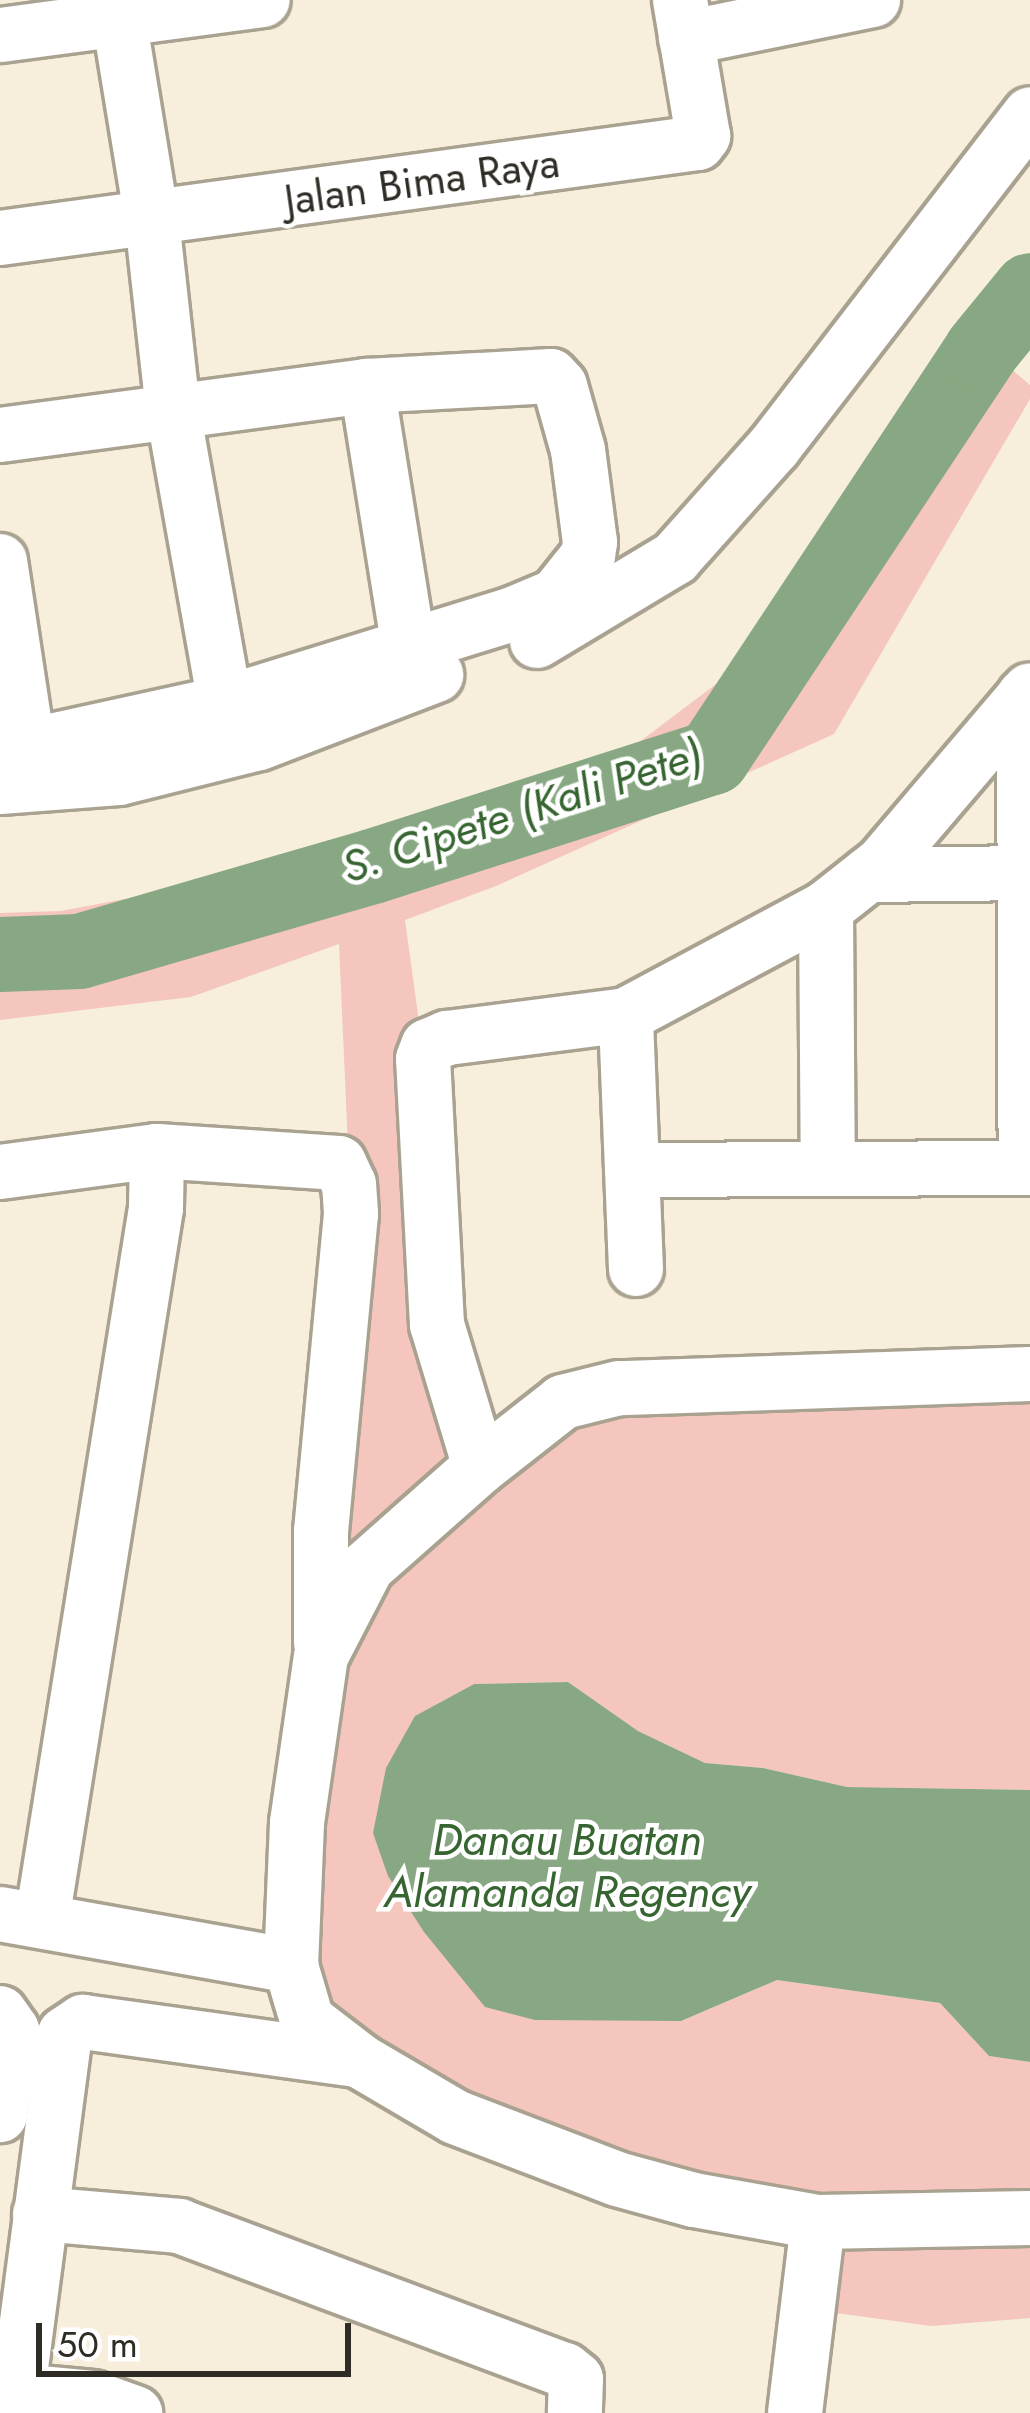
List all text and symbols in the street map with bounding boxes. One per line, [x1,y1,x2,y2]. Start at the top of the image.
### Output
street label: Jalan Bima Raya [281,138,563,226]
water label: S. Cipete (Kali Pete) [335,727,709,895]
water label: Danau Buatan Alamanda Regency [384,1813,750,1919]
scale bar [42,2299,357,2373]
text: 50 m [57,2318,138,2370]

